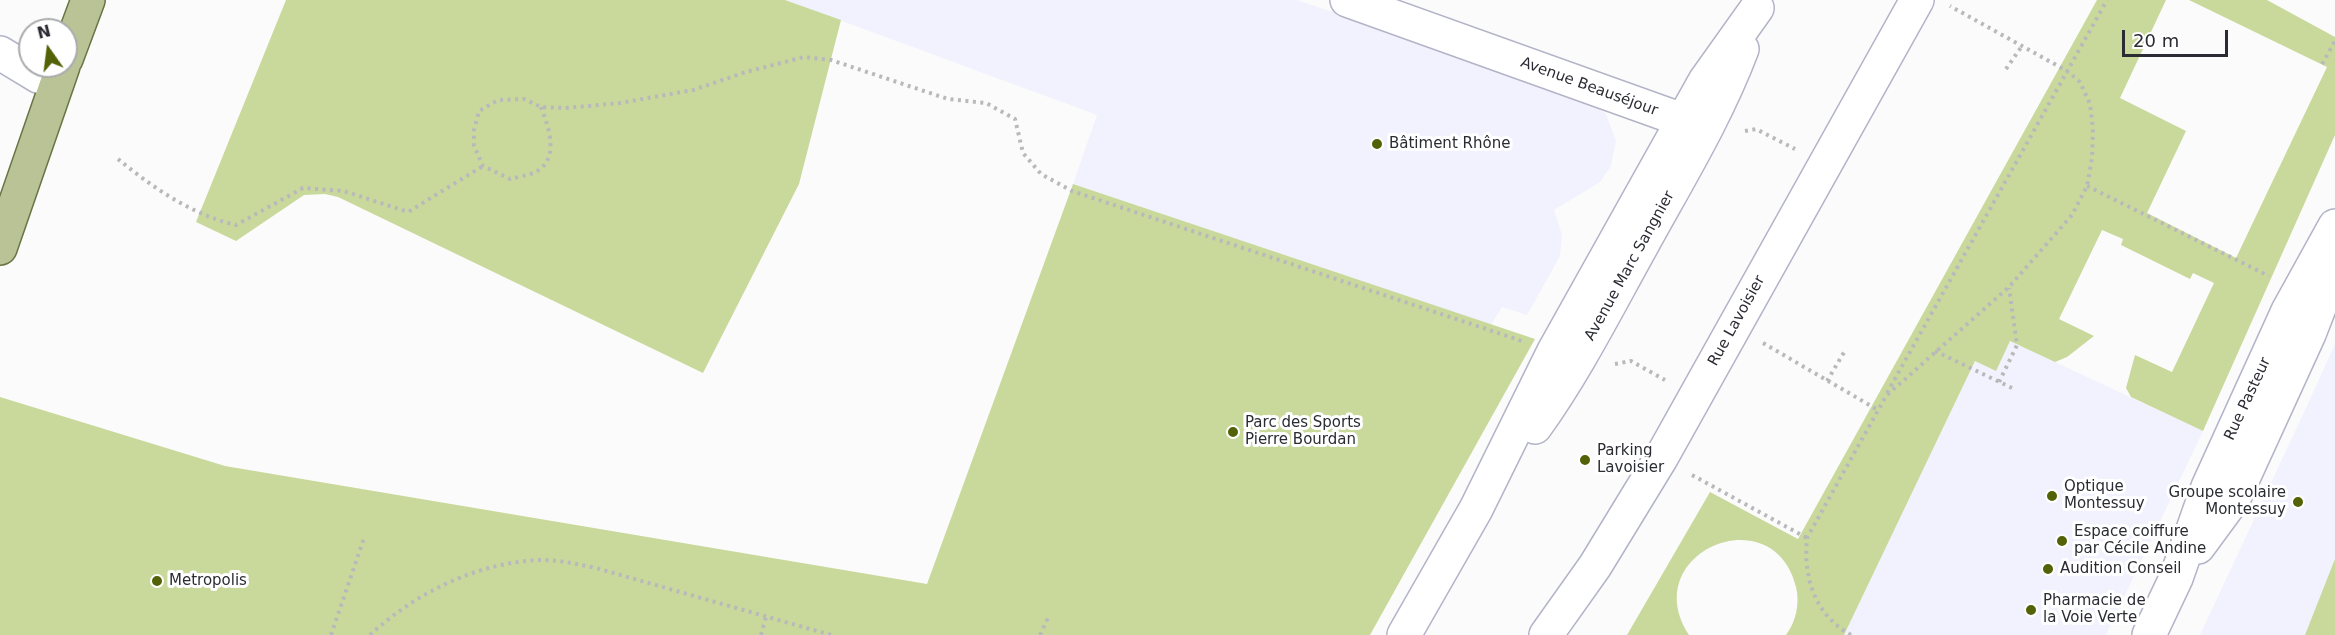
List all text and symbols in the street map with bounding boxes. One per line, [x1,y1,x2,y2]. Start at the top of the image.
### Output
north arrow [18,18,78,78]
scale bar [2125,18,2232,56]
text: N [35,21,53,43]
text: 20 m [2133,30,2179,51]
street label: Avenue Beauséjour [1518,54,1660,120]
place label: Bâtiment Rhône [1389,135,1510,153]
marker: Bâtiment Rhône [1370,137,1384,151]
street label: Avenue Marc Sangnier [1581,188,1679,344]
street label: Rue Lavoisier [1705,273,1769,369]
street label: Rue Pasteur [2221,355,2275,443]
place label: Parc des Sports Pierre Bourdan [1245,414,1361,449]
marker: Parc des Sports Pierre Bourdan [1226,425,1240,439]
place label: Parking Lavoisier [1597,442,1664,477]
marker: Parking Lavoisier [1578,453,1592,467]
place label: Optique Montessuy [2064,478,2145,513]
place label: Groupe scolaire Montessuy [2169,484,2286,519]
marker: Optique Montessuy [2045,489,2059,503]
marker: Groupe scolaire Montessuy [2291,495,2305,509]
place label: Espace coiffure par Cécile Andine [2074,523,2206,558]
marker: Espace coiffure par Cécile Andine [2055,534,2069,548]
place label: Audition Conseil [2060,560,2181,578]
marker: Audition Conseil [2041,562,2055,576]
place label: Metropolis [169,572,247,590]
marker: Metropolis [150,574,164,588]
place label: Pharmacie de la Voie Verte [2043,592,2146,627]
marker: Pharmacie de la Voie Verte [2024,603,2038,617]

